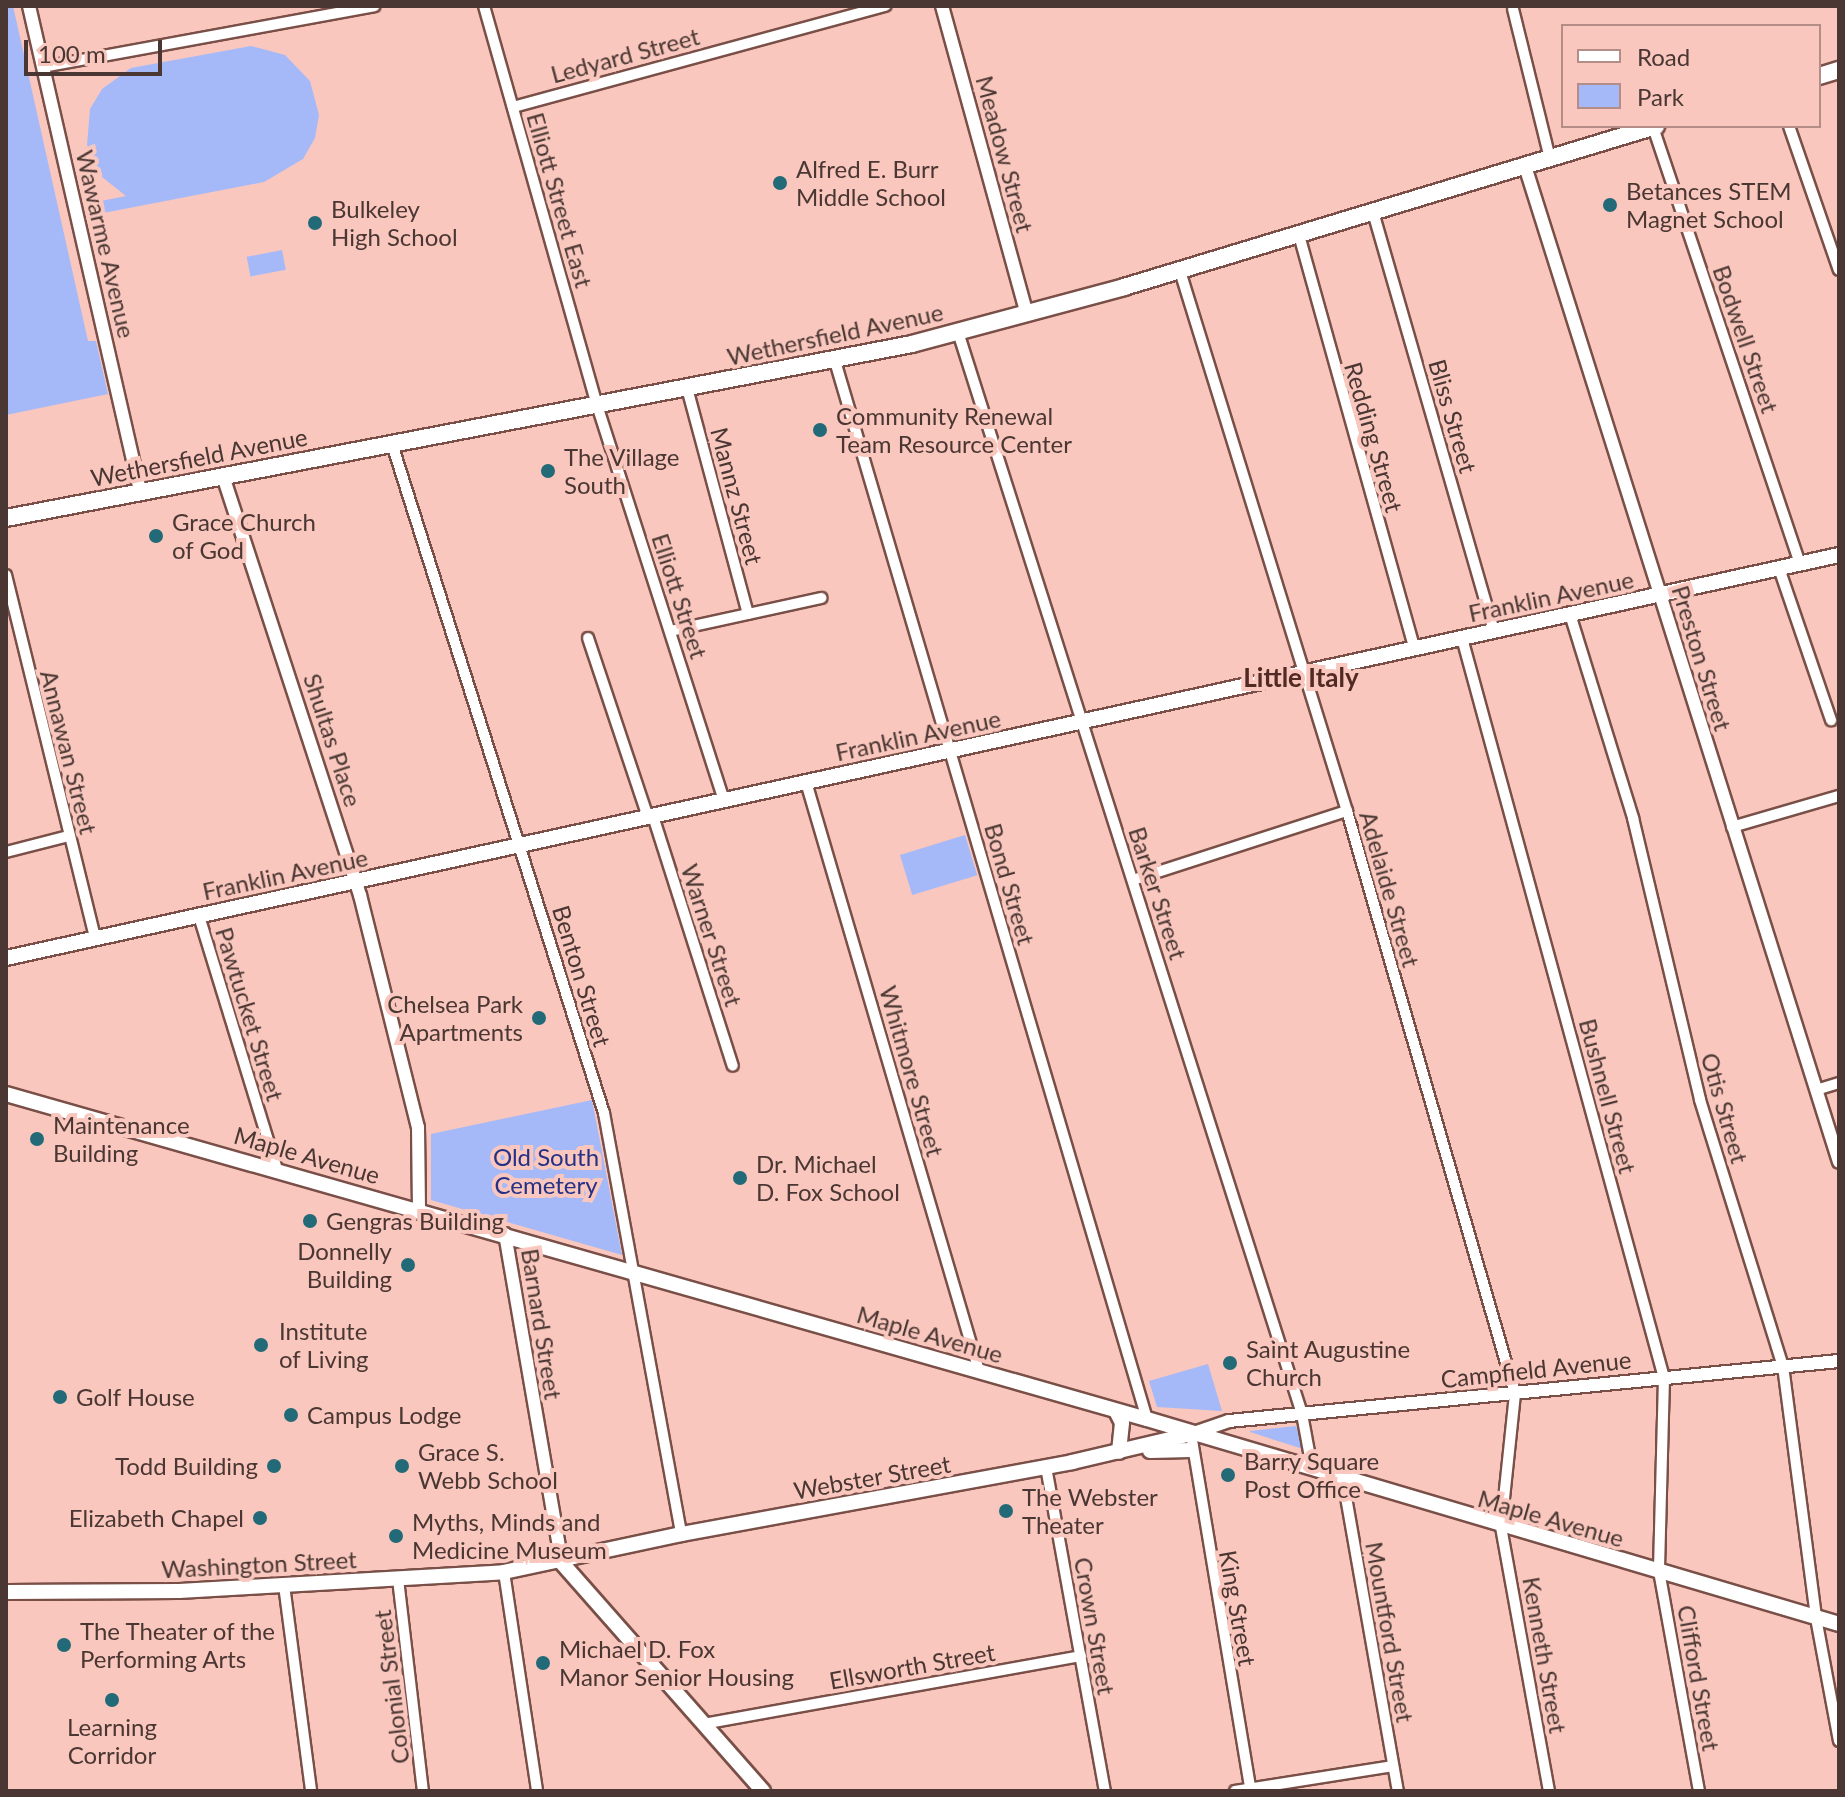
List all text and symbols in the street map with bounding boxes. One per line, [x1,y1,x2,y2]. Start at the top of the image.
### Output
street label: Ledyard Street [548,21,702,89]
scale bar [28,24,166,74]
legend [1561,24,1821,128]
text: 100 m [38,39,106,68]
text: Road [1637,42,1690,71]
street label: Meadow Street [970,72,1040,236]
text: Park [1637,82,1684,111]
street label: Elliott Street East [521,109,599,291]
street label: Wawarme Avenue [70,147,142,341]
place label: Alfred E. Burr Middle School [796,155,946,211]
marker: Alfred E. Burr Middle School [771,174,789,192]
place label: Betances STEM Magnet School [1626,177,1792,233]
place label: Bulkeley High School [331,195,458,251]
marker: Betances STEM Magnet School [1601,196,1619,214]
marker: Bulkeley High School [306,214,324,232]
street label: Bodwell Street [1707,261,1785,417]
street label: Wethersfield Avenue [724,297,946,371]
street label: Bliss Street [1423,356,1483,476]
street label: Redding Street [1339,359,1409,515]
place label: Community Renewal Team Resource Center [836,402,1072,458]
marker: Community Renewal Team Resource Center [811,421,829,439]
street label: Wethersfield Avenue [88,422,310,492]
street label: Mannz Street [705,424,769,568]
place label: The Village South [564,443,680,499]
marker: The Village South [539,462,557,480]
place label: Grace Church of God [172,508,316,564]
marker: Grace Church of God [147,527,165,545]
street label: Elliott Street [646,530,714,662]
street label: Franklin Avenue [1465,564,1637,628]
street label: Preston Street [1666,582,1738,734]
district label: Little Italy [1243,662,1359,694]
street label: Annawan Street [35,667,103,837]
street label: Shultas Place [298,670,368,810]
street label: Franklin Avenue [832,703,1004,767]
street label: Adelaide Street [1354,808,1426,970]
street label: Bond Street [979,820,1041,948]
street label: Barker Street [1123,823,1193,963]
street label: Franklin Avenue [199,842,371,906]
street label: Warner Street [675,860,749,1010]
street label: Benton Street [547,902,617,1050]
street label: Pawtucket Street [210,924,290,1104]
street label: Whitmore Street [874,982,950,1160]
place label: Chelsea Park Apartments [387,990,523,1046]
marker: Chelsea Park Apartments [530,1009,548,1027]
street label: Bushnell Street [1573,1015,1643,1177]
street label: Otis Street [1695,1049,1755,1167]
place label: Maintenance Building [53,1111,190,1167]
street label: Maple Avenue [230,1120,384,1190]
marker: Maintenance Building [28,1130,46,1148]
park label: Old South Cemetery [493,1143,599,1199]
place label: Dr. Michael D. Fox School [756,1150,900,1206]
marker: Dr. Michael D. Fox School [731,1169,749,1187]
place label: Gengras Building [326,1207,504,1235]
marker: Gengras Building [301,1212,319,1230]
place label: Donnelly Building [297,1237,392,1293]
street label: Barnard Street [516,1247,568,1401]
marker: Donnelly Building [399,1256,417,1274]
street label: Maple Avenue [853,1299,1007,1369]
place label: Institute of Living [279,1317,369,1373]
marker: Institute of Living [250,1334,272,1356]
place label: Saint Augustine Church [1246,1335,1411,1391]
street label: Campfield Avenue [1439,1345,1633,1393]
marker: Saint Augustine Church [1221,1354,1239,1372]
place label: Golf House [76,1383,195,1411]
marker: Golf House [51,1388,69,1406]
place label: Campus Lodge [307,1401,462,1429]
marker: Campus Lodge [282,1406,300,1424]
place label: Grace S. Webb School [418,1438,558,1494]
place label: Barry Square Post Office [1244,1447,1380,1503]
street label: Webster Street [791,1449,953,1505]
place label: Todd Building [115,1452,258,1480]
marker: Todd Building [265,1457,283,1475]
marker: Grace S. Webb School [393,1457,411,1475]
marker: Barry Square Post Office [1219,1466,1237,1484]
place label: The Webster Theater [1022,1483,1158,1539]
street label: Maple Avenue [1474,1483,1628,1553]
marker: The Webster Theater [997,1502,1015,1520]
place label: Elizabeth Chapel [69,1504,244,1532]
place label: Myths, Minds and Medicine Museum [412,1508,607,1564]
marker: Elizabeth Chapel [251,1509,269,1527]
marker: Myths, Minds and Medicine Museum [387,1527,405,1545]
street label: Mountford Street [1360,1539,1420,1725]
street label: Washington Street [161,1544,357,1584]
street label: King Street [1214,1548,1262,1668]
street label: Crown Street [1069,1555,1121,1697]
street label: Kenneth Street [1517,1575,1573,1735]
street label: Clifford Street [1672,1603,1726,1753]
street label: Colonial Street [367,1608,415,1766]
place label: The Theater of the Performing Arts [80,1617,277,1673]
place label: Michael D. Fox Manor Senior Housing [559,1635,795,1691]
marker: The Theater of the Performing Arts [55,1636,73,1654]
street label: Ellsworth Street [827,1637,997,1695]
marker: Michael D. Fox Manor Senior Housing [534,1654,552,1672]
marker: Learning Corridor [103,1691,121,1709]
place label: Learning Corridor [67,1713,157,1769]

